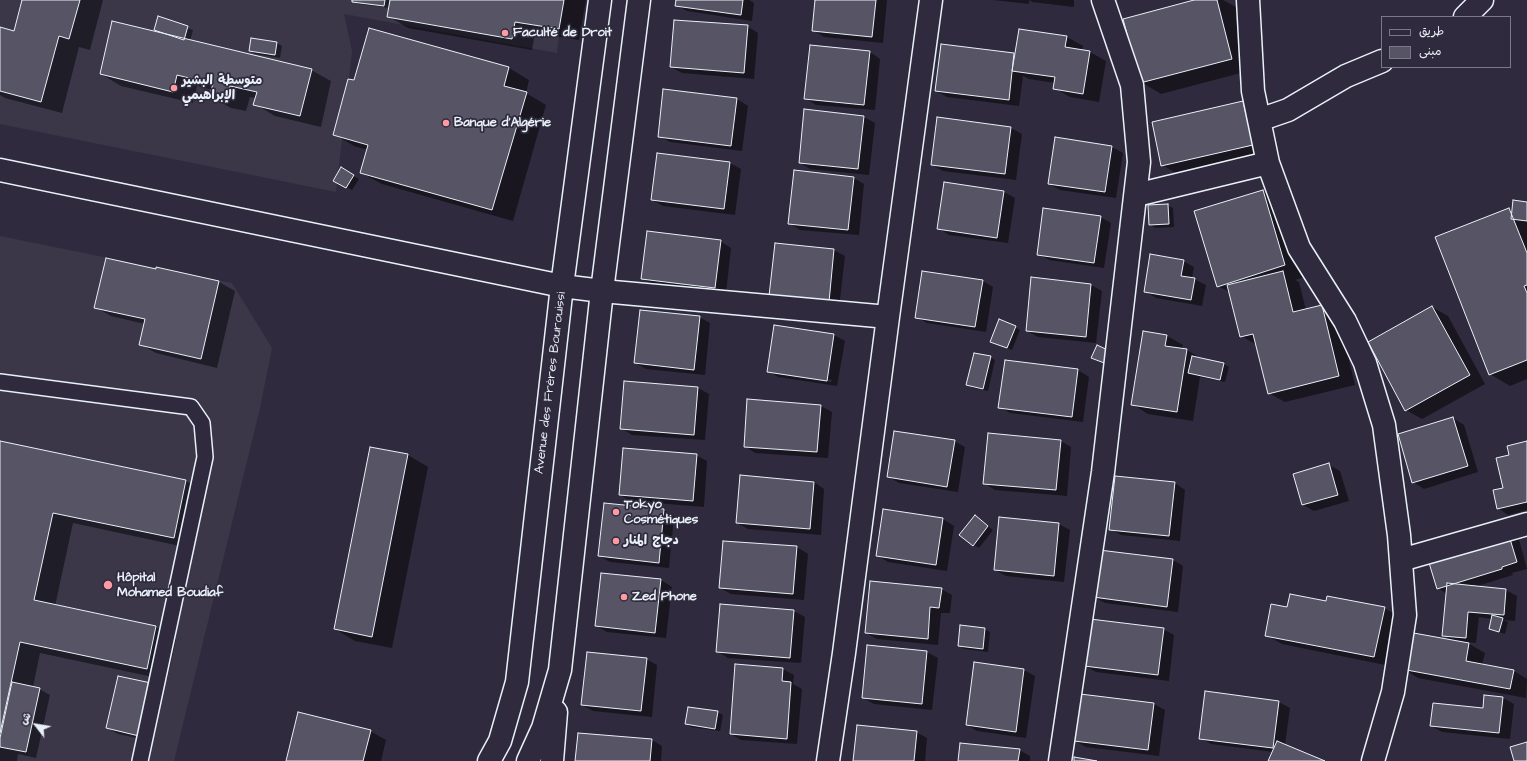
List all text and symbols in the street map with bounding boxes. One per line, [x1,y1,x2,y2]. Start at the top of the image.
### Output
legend [1381,16,1511,68]
text: طريق [1419,23,1444,40]
place label: Faculté de Droit [513,25,612,41]
marker: Faculté de Droit [500,28,510,38]
text: مبنى [1419,43,1442,60]
place label: متوسطة البشير الإبراهيمي [182,73,262,104]
marker: متوسطة البشير الإبراهيمي [169,83,179,93]
place label: Banque d'Algérie [454,115,551,131]
marker: Banque d'Algérie [441,118,451,128]
street label: Avenue des Frères Bourouissi [532,291,570,475]
place label: Tokyo Cosmétiques [624,497,698,528]
marker: Tokyo Cosmétiques [611,507,621,517]
place label: دجاج المنار [624,533,679,549]
marker: دجاج المنار [611,536,621,546]
place label: Hôpital Mohamed Boudiaf [117,570,223,601]
marker: Hôpital Mohamed Boudiaf [102,579,114,591]
place label: Zed Phone [632,589,697,605]
marker: Zed Phone [619,592,629,602]
north arrow [16,705,56,745]
text: ش [16,710,35,728]

